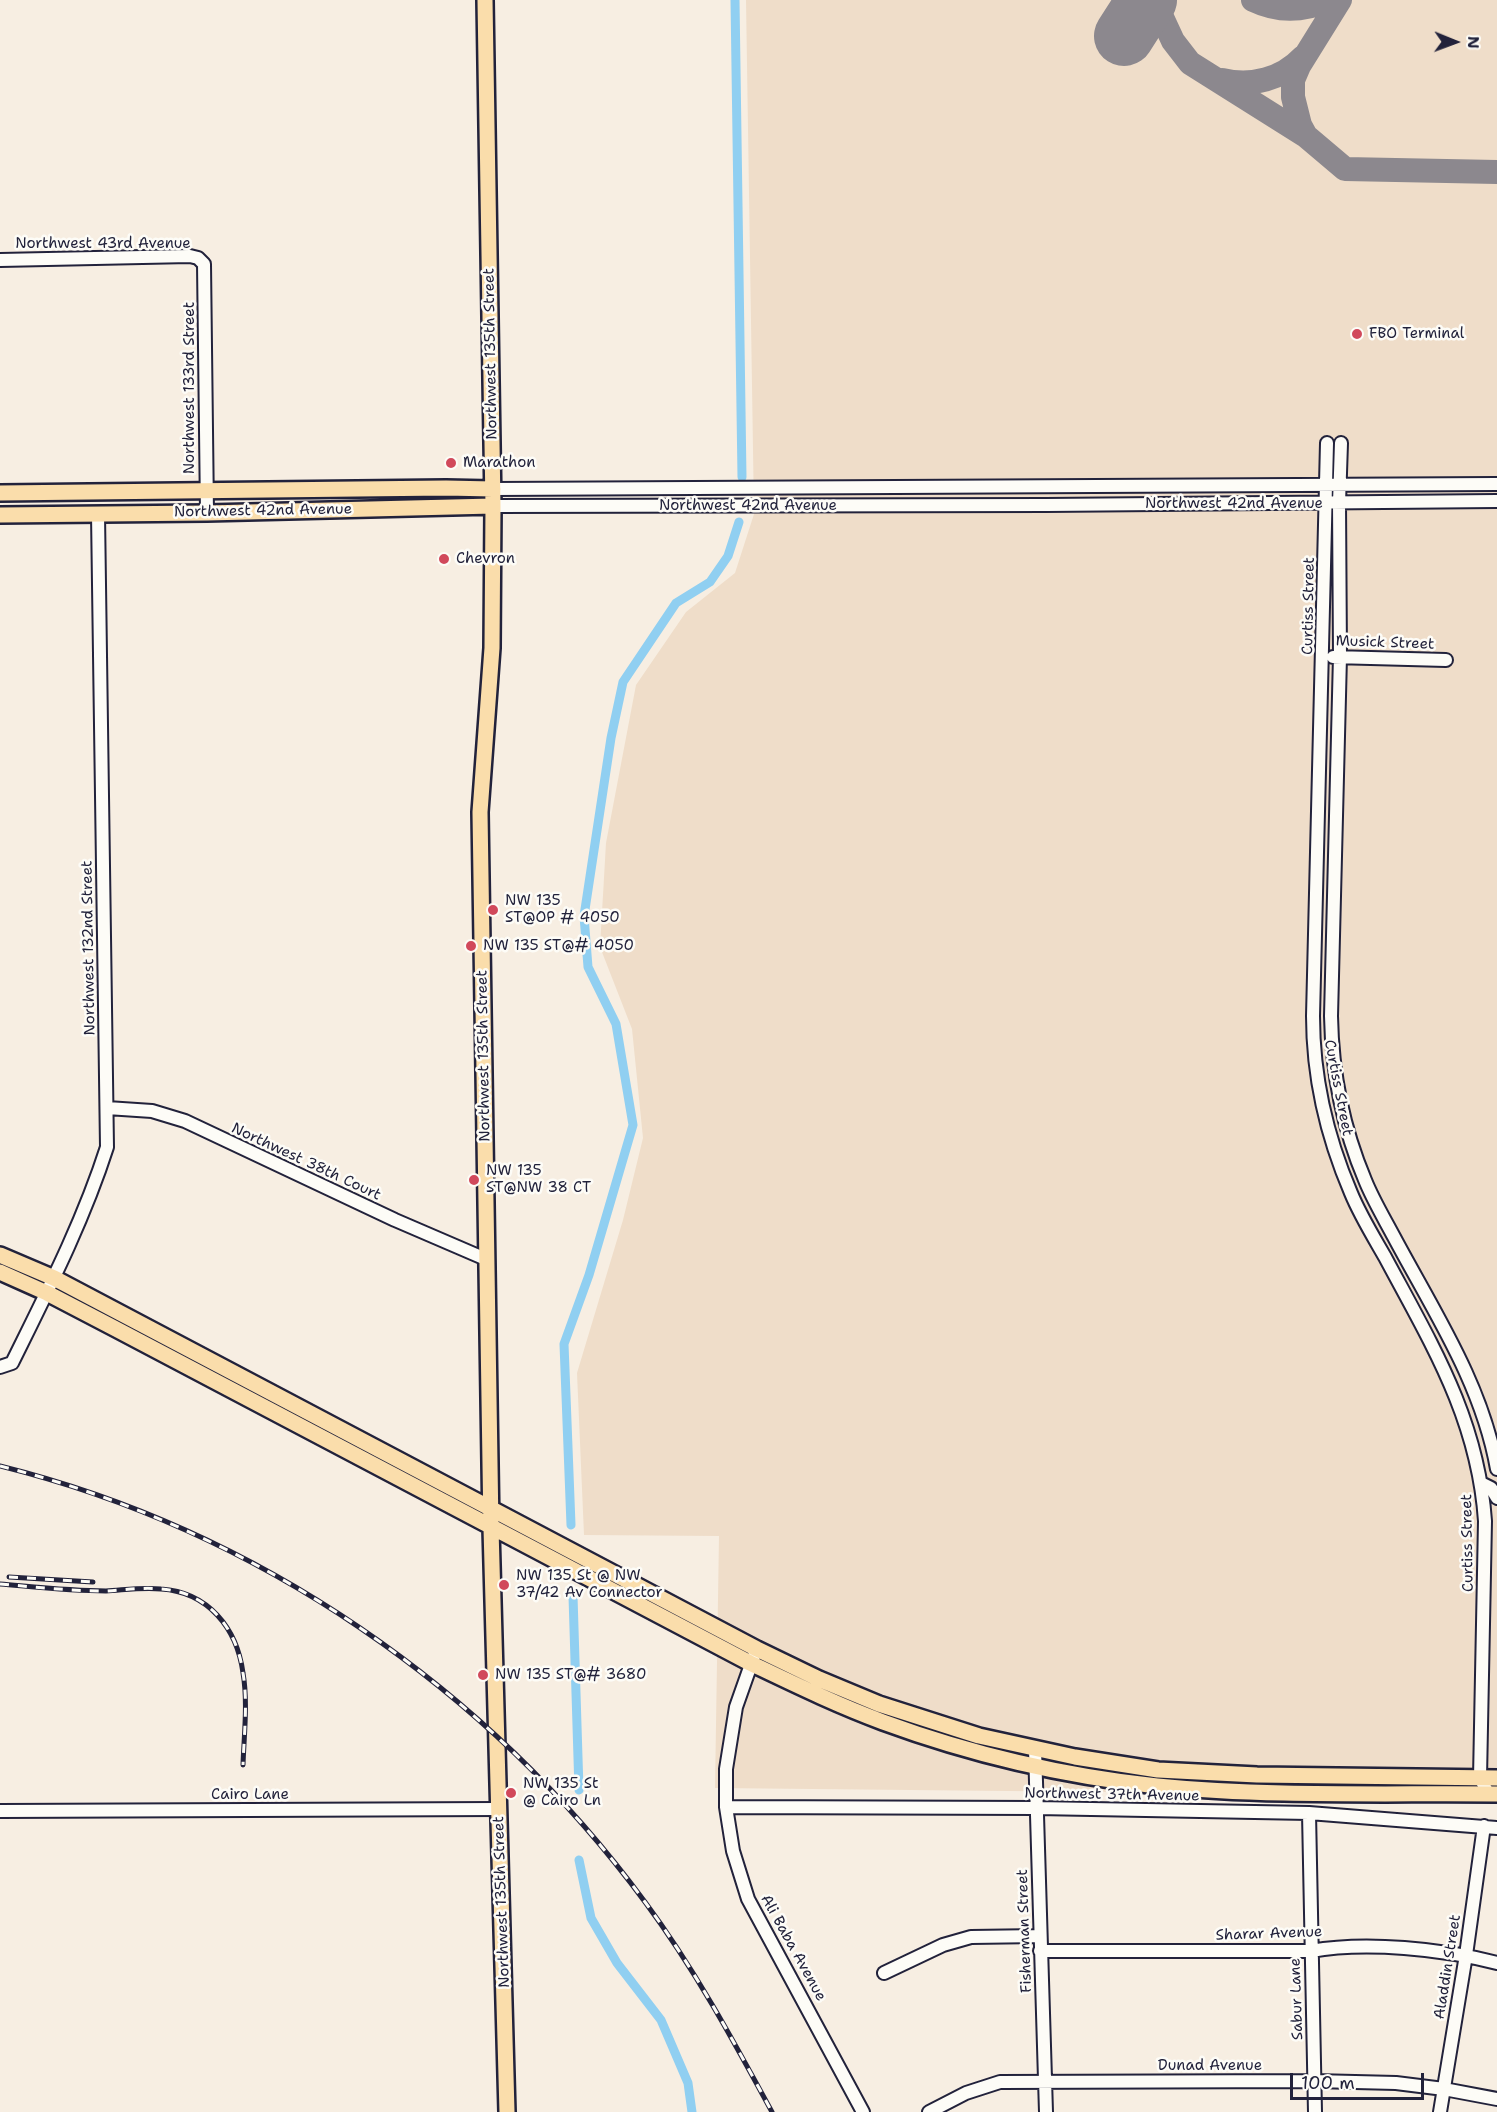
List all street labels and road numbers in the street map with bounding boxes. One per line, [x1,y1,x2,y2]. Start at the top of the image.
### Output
street label: Northwest 43rd Avenue [15,235,191,253]
street label: Northwest 135th Street [481,268,501,440]
street label: Northwest 133rd Street [181,302,199,474]
street label: Northwest 42nd Avenue [1145,495,1323,513]
street label: Northwest 42nd Avenue [659,497,837,515]
street label: Northwest 42nd Avenue [174,500,352,522]
street label: Curtiss Street [1299,557,1319,655]
street label: Musick Street [1335,632,1435,654]
street label: Northwest 132nd Street [78,860,100,1036]
street label: Northwest 135th Street [474,970,494,1142]
street label: Curtiss Street [1320,1038,1356,1138]
street label: Northwest 38th Court [228,1119,384,1205]
street label: Curtiss Street [1458,1494,1478,1592]
street label: Northwest 37th Avenue [1024,1784,1200,1806]
street label: Cairo Lane [211,1786,289,1804]
street label: Northwest 135th Street [490,1816,514,1988]
street label: Fisherman Street [1014,1869,1036,1993]
street label: Ali Baba Avenue [756,1892,830,2004]
street label: Aladdin Street [1431,1913,1465,2021]
street label: Sharar Avenue [1215,1923,1323,1945]
street label: Sabur Lane [1287,1958,1307,2040]
street label: Dunad Avenue [1158,2057,1262,2075]

